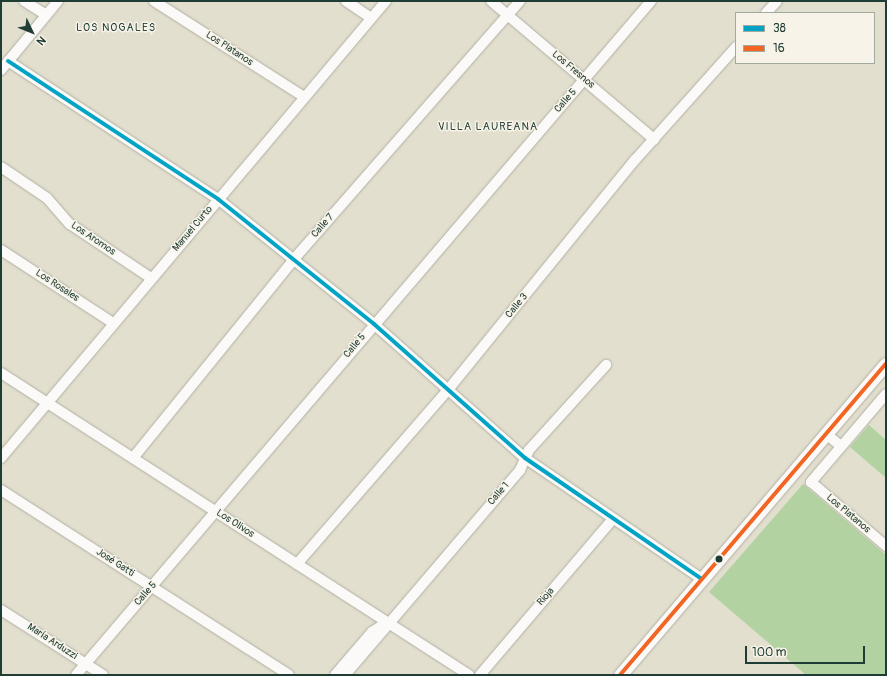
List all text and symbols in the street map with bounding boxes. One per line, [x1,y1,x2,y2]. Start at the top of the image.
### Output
north arrow [12,12,52,52]
legend [735,12,875,64]
district label: LOS NOGALES [76,21,156,35]
text: 38 [773,21,786,36]
street label: Los Platanos [203,29,255,69]
text: N [34,33,48,48]
text: 16 [773,41,785,56]
street label: Los Fresnos [549,49,597,91]
street label: Calle 5 [552,86,580,116]
district label: VILLA LAUREANA [438,120,538,134]
street label: Manuel Curto [170,204,216,254]
street label: Calle 7 [309,212,337,240]
street label: Los Aromos [68,220,118,258]
street label: Los Rosales [33,267,81,305]
street label: Calle 3 [503,291,531,321]
street label: Calle 5 [341,331,369,361]
street label: Calle 1 [486,480,512,508]
street label: Los Platanos [823,492,873,536]
street label: Los Olivos [214,507,256,541]
street label: José Gatti [94,546,136,580]
unlabelled marker [714,554,724,564]
street label: Calle 5 [132,579,160,609]
street label: Rioja [535,586,557,608]
street label: María Arduzzi [25,621,79,663]
scale bar [747,638,867,664]
text: 100 m [752,645,786,660]

